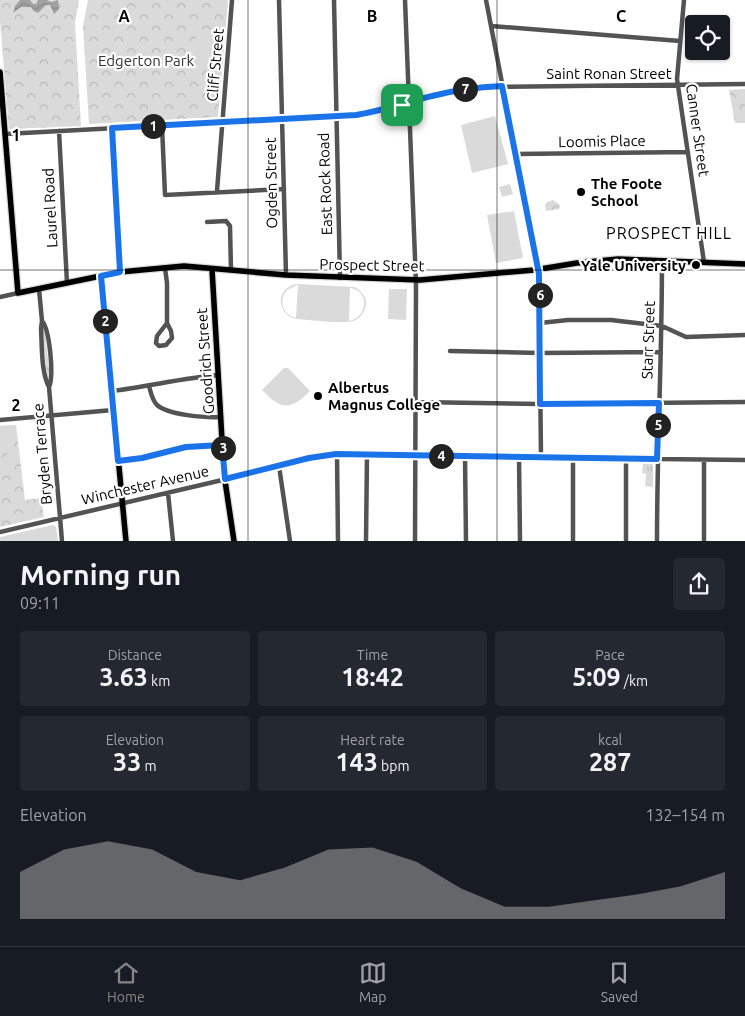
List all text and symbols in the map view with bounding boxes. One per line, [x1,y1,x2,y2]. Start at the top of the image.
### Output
text: A [118,7,130,25]
text: B [367,7,377,25]
text: C [616,7,626,25]
map controls [685,15,730,60]
button: locate [685,15,730,60]
street label: Cliff Street [203,28,227,102]
park label: Edgerton Park [98,52,194,69]
street label: Saint Ronan Street [546,65,672,82]
pin: 7 [452,76,478,102]
text: 7 [462,81,469,97]
street label: Canner Street [683,83,713,177]
pin [381,84,423,126]
icon: arrive [388,91,416,119]
pin: 1 [140,114,166,138]
text: 1 [150,118,157,134]
text: 1 [11,126,21,144]
street label: East Rock Road [315,132,335,236]
street label: Loomis Place [558,132,646,150]
street label: Ogden Street [262,137,280,229]
street label: Laurel Road [39,168,61,248]
place label: The Foote School [591,175,662,209]
marker: The Foote School [575,186,587,198]
district label: PROSPECT HILL [606,224,732,242]
street label: Prospect Street [319,256,425,274]
place label: Yale University [581,257,686,274]
marker: Yale University [690,259,702,271]
pin: 6 [528,282,552,308]
text: 6 [537,287,544,303]
street label: Starr Street [638,301,658,379]
street label: Goodrich Street [193,307,217,415]
pin: 2 [92,308,118,334]
text: 2 [102,313,109,329]
place label: Albertus Magnus College [328,379,440,413]
marker: Albertus Magnus College [312,390,324,402]
text: 2 [11,396,21,414]
street label: Bryden Terrace [29,402,55,506]
pin: 5 [646,412,670,438]
text: 5 [655,417,662,433]
pin: 3 [210,436,236,460]
text: 3 [220,440,227,456]
pin: 4 [428,444,454,468]
text: 4 [438,448,445,464]
street label: Winchester Avenue [79,462,211,508]
button: share [673,558,725,610]
text: Morning run [20,559,181,590]
text: 09:11 [20,594,60,612]
text: Distance [108,647,162,663]
text: Time [357,647,388,663]
text: Pace [595,647,625,663]
text: 3.63 [99,663,148,691]
text: 18:42 [341,663,404,691]
text: 5:09 [572,663,621,691]
text: km [148,673,170,689]
text: /km [621,673,648,689]
text: Elevation [106,732,164,748]
text: Heart rate [340,732,405,748]
text: kcal [598,732,622,748]
text: 33 [113,748,141,776]
text: 143 [336,748,378,776]
text: 287 [589,748,631,776]
text: m [141,758,157,774]
text: bpm [378,758,409,774]
text: Elevation [20,806,87,824]
text: 132–154 m [645,806,725,824]
tab: Home [107,959,145,1005]
tab: Map [359,959,387,1005]
tab: Saved [601,959,638,1005]

